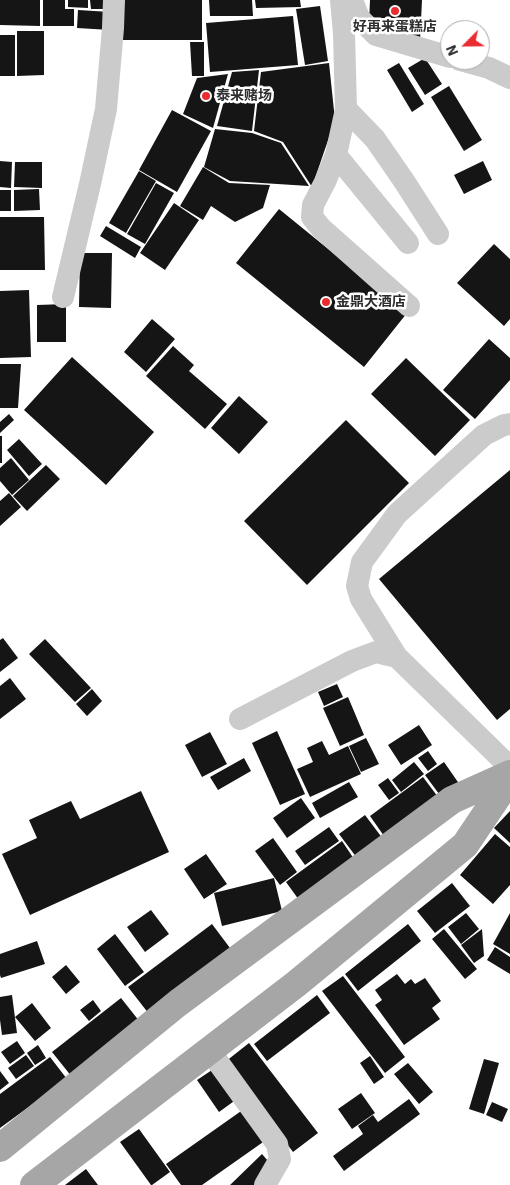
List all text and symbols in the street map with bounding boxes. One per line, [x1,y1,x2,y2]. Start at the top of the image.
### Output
marker: 好再来蛋糕店 [389,5,401,17]
place label: 好再来蛋糕店 [353,19,437,35]
north arrow [440,20,490,70]
text: N [442,42,462,59]
place label: 泰来赌场 [216,88,272,104]
marker: 泰来赌场 [200,90,212,102]
place label: 金鼎大酒店 [336,294,406,310]
marker: 金鼎大酒店 [320,296,332,308]

